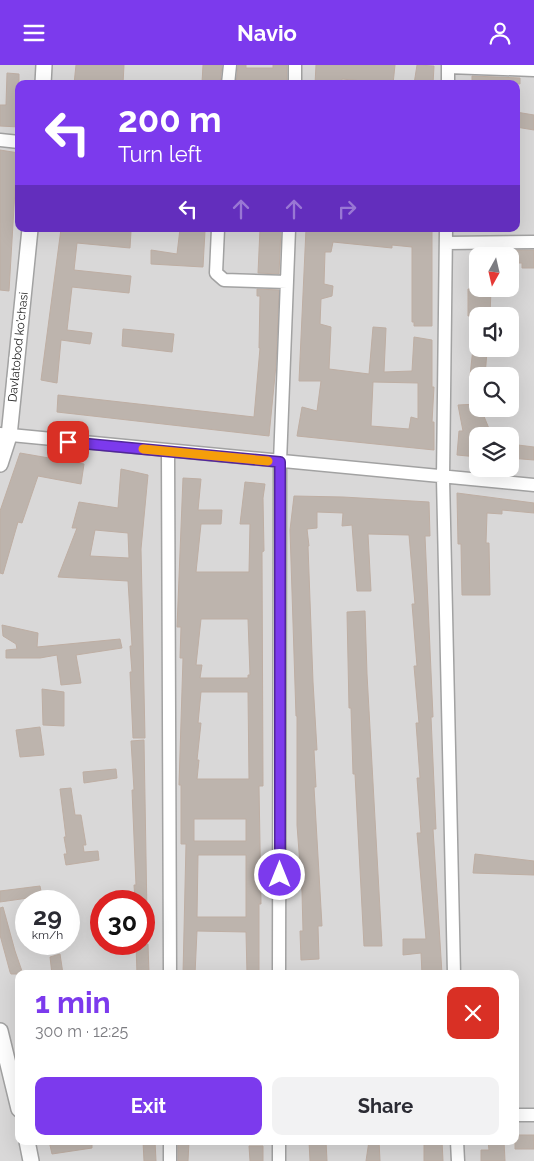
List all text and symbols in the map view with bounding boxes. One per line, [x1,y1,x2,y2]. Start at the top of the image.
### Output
icon: menu [20,19,48,47]
icon: person [486,19,514,47]
text: Navio [237,20,297,46]
text: 200 m [118,99,222,140]
icon: left [35,100,100,165]
text: Turn left [118,141,202,167]
icon: left [174,195,202,223]
icon: ahead [227,195,255,223]
icon: ahead [280,195,308,223]
icon: right [333,195,361,223]
north arrow [469,247,519,297]
map controls [469,247,519,477]
street label: Davlatobod ko'chasi [5,291,31,403]
button: sound [469,307,519,357]
button: search [469,367,519,417]
pin [47,421,89,463]
button: layers [469,427,519,477]
icon: arrive [54,428,82,456]
position arrow [253,848,305,900]
speed limit sign: 30 [90,890,155,955]
text: 29 [33,901,62,931]
text: km/h [32,928,63,942]
text: 1 min [35,985,111,1020]
button: close [447,987,499,1039]
text: 300 m · 12:25 [35,1022,128,1041]
button: Exit [35,1077,262,1135]
button: Share [272,1077,499,1135]

